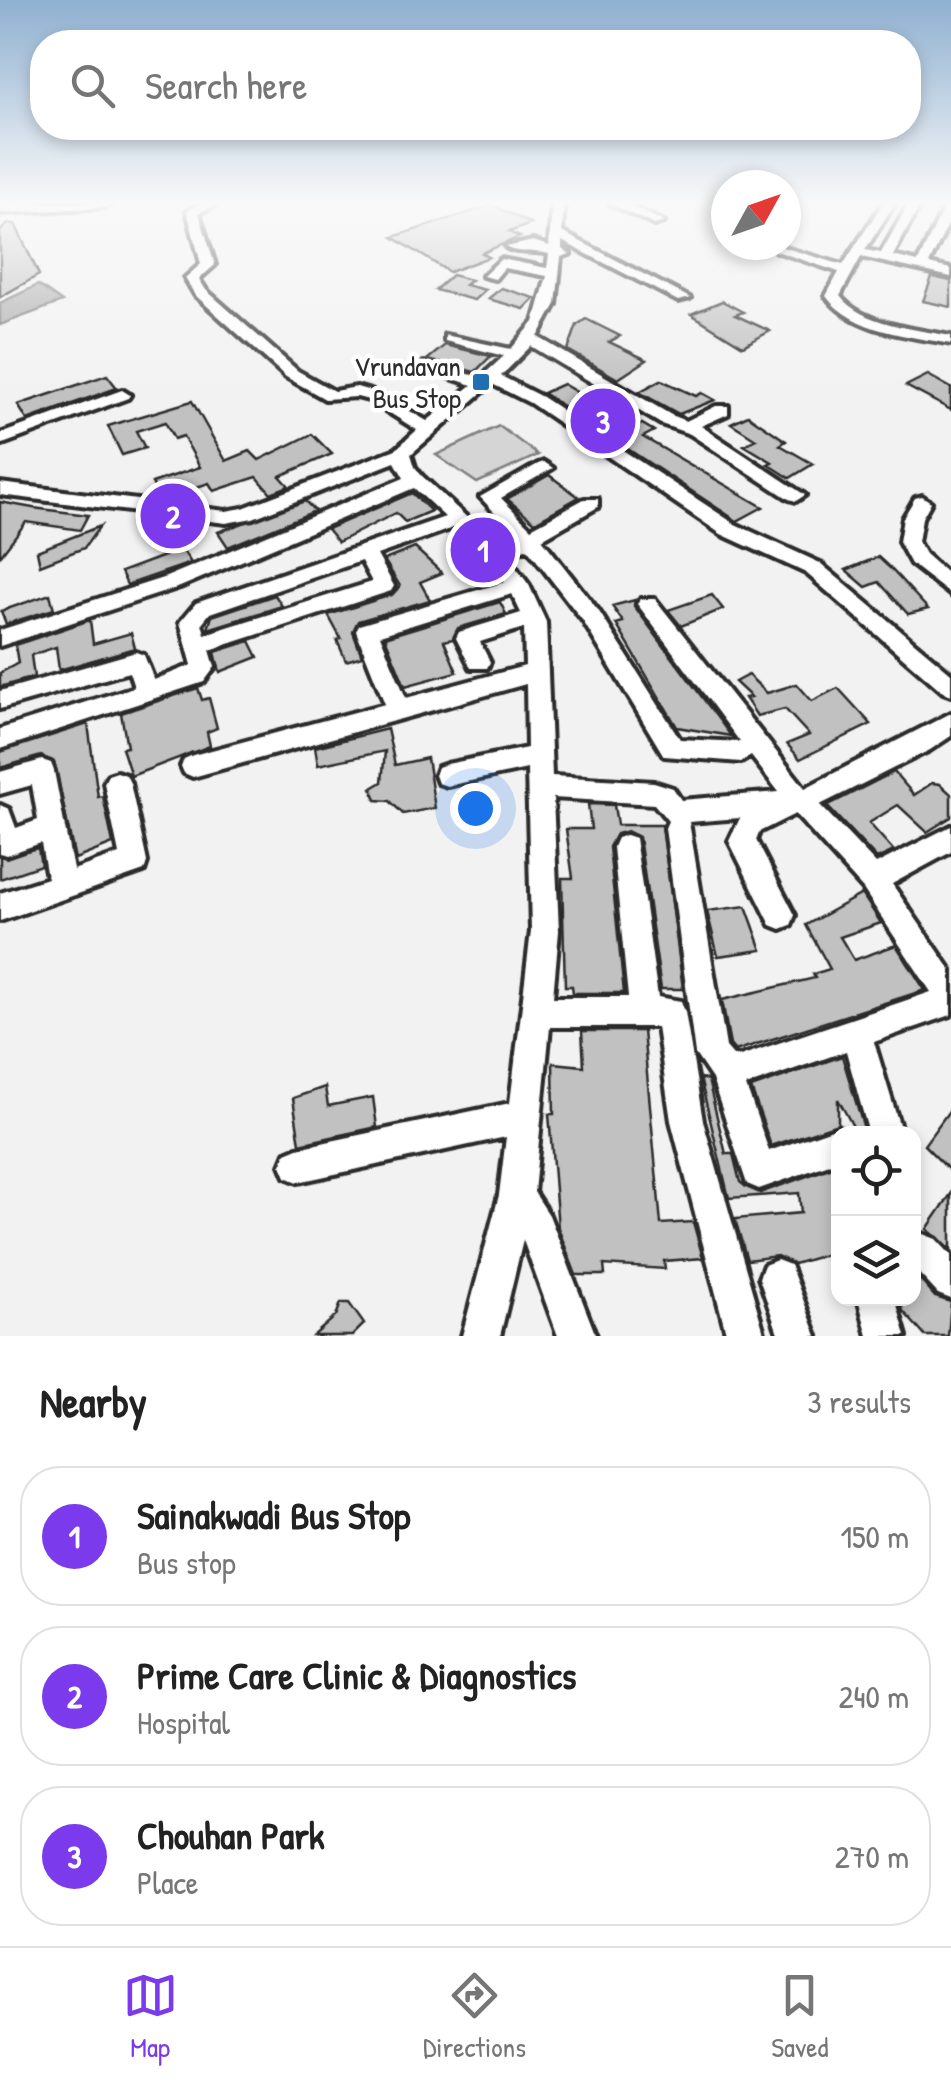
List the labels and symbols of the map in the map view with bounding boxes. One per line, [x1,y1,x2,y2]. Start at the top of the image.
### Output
north arrow [711,170,801,260]
place label: Vrundavan Bus Stop [354,347,461,417]
marker: Vrundavan Bus Stop [470,371,492,393]
pin: 3 [570,384,636,458]
pin: 2 [140,478,206,554]
pin: 1 [450,512,516,588]
your location [450,783,501,834]

